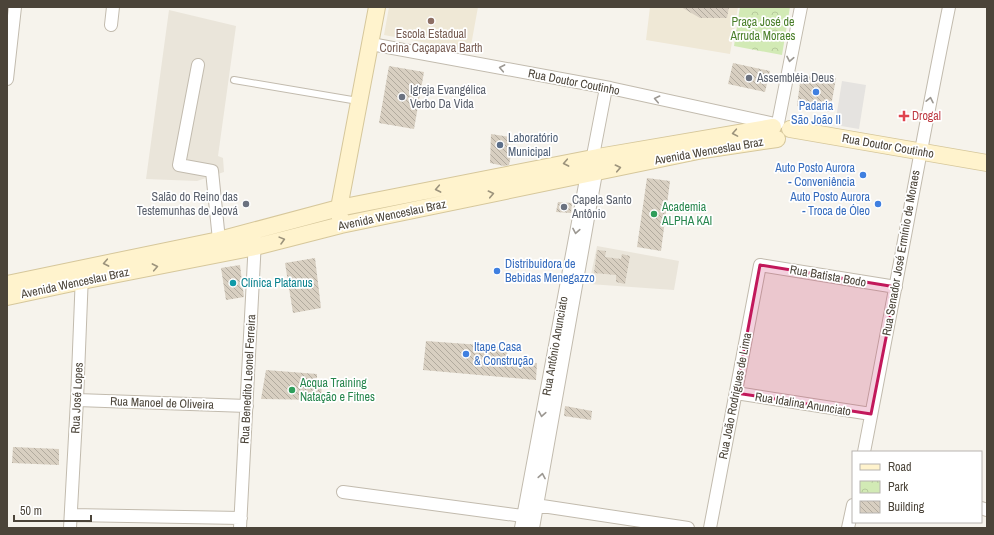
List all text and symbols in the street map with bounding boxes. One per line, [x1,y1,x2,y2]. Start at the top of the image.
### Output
park label: Praça José de Arruda Moraes [729,14,796,44]
marker: Escola Estadual Corina Caçapava Barth [426,16,436,26]
place label: Escola Estadual Corina Caçapava Barth [380,26,482,56]
one-way arrow [787,56,795,62]
one-way arrow [499,65,506,73]
street label: Rua Doutor Coutinho [527,65,621,99]
place label: Assembléia Deus [756,70,834,86]
marker: Assembléia Deus [744,73,754,83]
place label: Igreja Evangélica Verbo Da Vida [410,82,487,112]
marker: Padaria São João II [811,87,821,97]
marker: Igreja Evangélica Verbo Da Vida [397,92,407,102]
one-way arrow [654,95,661,103]
one-way arrow [925,97,933,103]
place label: Padaria São João II [791,98,841,128]
place label: Drogal [912,108,941,124]
marker: Drogal [899,111,909,121]
one-way arrow [732,128,738,137]
place label: Laboratório Municipal [508,130,558,160]
street label: Rua Doutor Coutinho [841,130,935,162]
street label: Avenida Wenceslau Braz [652,134,765,169]
marker: Laboratório Municipal [495,140,505,150]
one-way arrow [562,159,569,167]
place label: Auto Posto Aurora - Conveniência [774,160,856,190]
one-way arrow [615,165,621,173]
street label: Rua Senador José Ermínio de Moraes [879,169,923,337]
marker: Auto Posto Aurora - Conveniência [858,170,868,180]
one-way arrow [435,184,441,192]
place label: Salão do Reino das Testemunhas de Jeová [137,189,239,219]
place label: Auto Posto Aurora - Troca de Óleo [789,189,871,219]
one-way arrow [488,191,494,199]
place label: Capela Santo Antônio [571,192,632,222]
street label: Avenida Wenceslau Braz [335,196,448,234]
marker: Salão do Reino das Testemunhas de Jeová [241,199,251,209]
place label: Academia ALPHA KAI [661,199,712,229]
marker: Auto Posto Aurora - Troca de Óleo [873,199,883,209]
marker: Capela Santo Antônio [559,202,569,212]
marker: Academia ALPHA KAI [649,209,659,219]
one-way arrow [572,228,581,234]
one-way arrow [279,237,285,245]
place label: Distribuidora de Bebidas Menegazzo [505,256,595,286]
one-way arrow [103,258,109,266]
street label: Rua Batista Bodo [789,261,867,291]
one-way arrow [152,263,158,271]
street label: Avenida Wenceslau Braz [18,264,131,302]
marker: Distribuidora de Bebidas Menegazzo [492,266,502,276]
place label: Clínica Platanus [241,275,313,291]
marker: Clínica Platanus [228,278,238,288]
street label: Rua Antônio Anunciato [538,295,572,397]
street label: Rua Benedito Leonel Ferreira [237,313,259,444]
street label: Rua João Rodrigues de Lima [715,331,755,461]
place label: Itape Casa & Construção [474,339,534,369]
marker: Itape Casa & Construção [461,349,471,359]
street label: Rua José Lopes [67,362,87,434]
place label: Acqua Training Natação e Fitnes [299,375,375,405]
marker: Acqua Training Natação e Fitnes [287,385,297,395]
street label: Rua Idalina Anunciato [754,389,852,419]
street label: Rua Manoel de Oliveira [110,393,215,413]
one-way arrow [539,411,547,417]
legend [852,451,982,523]
text: Road [888,459,912,475]
one-way arrow [538,473,546,479]
text: Park [888,479,908,495]
scale bar [14,497,91,523]
text: Building [888,499,925,515]
text: 50 m [20,503,42,519]

